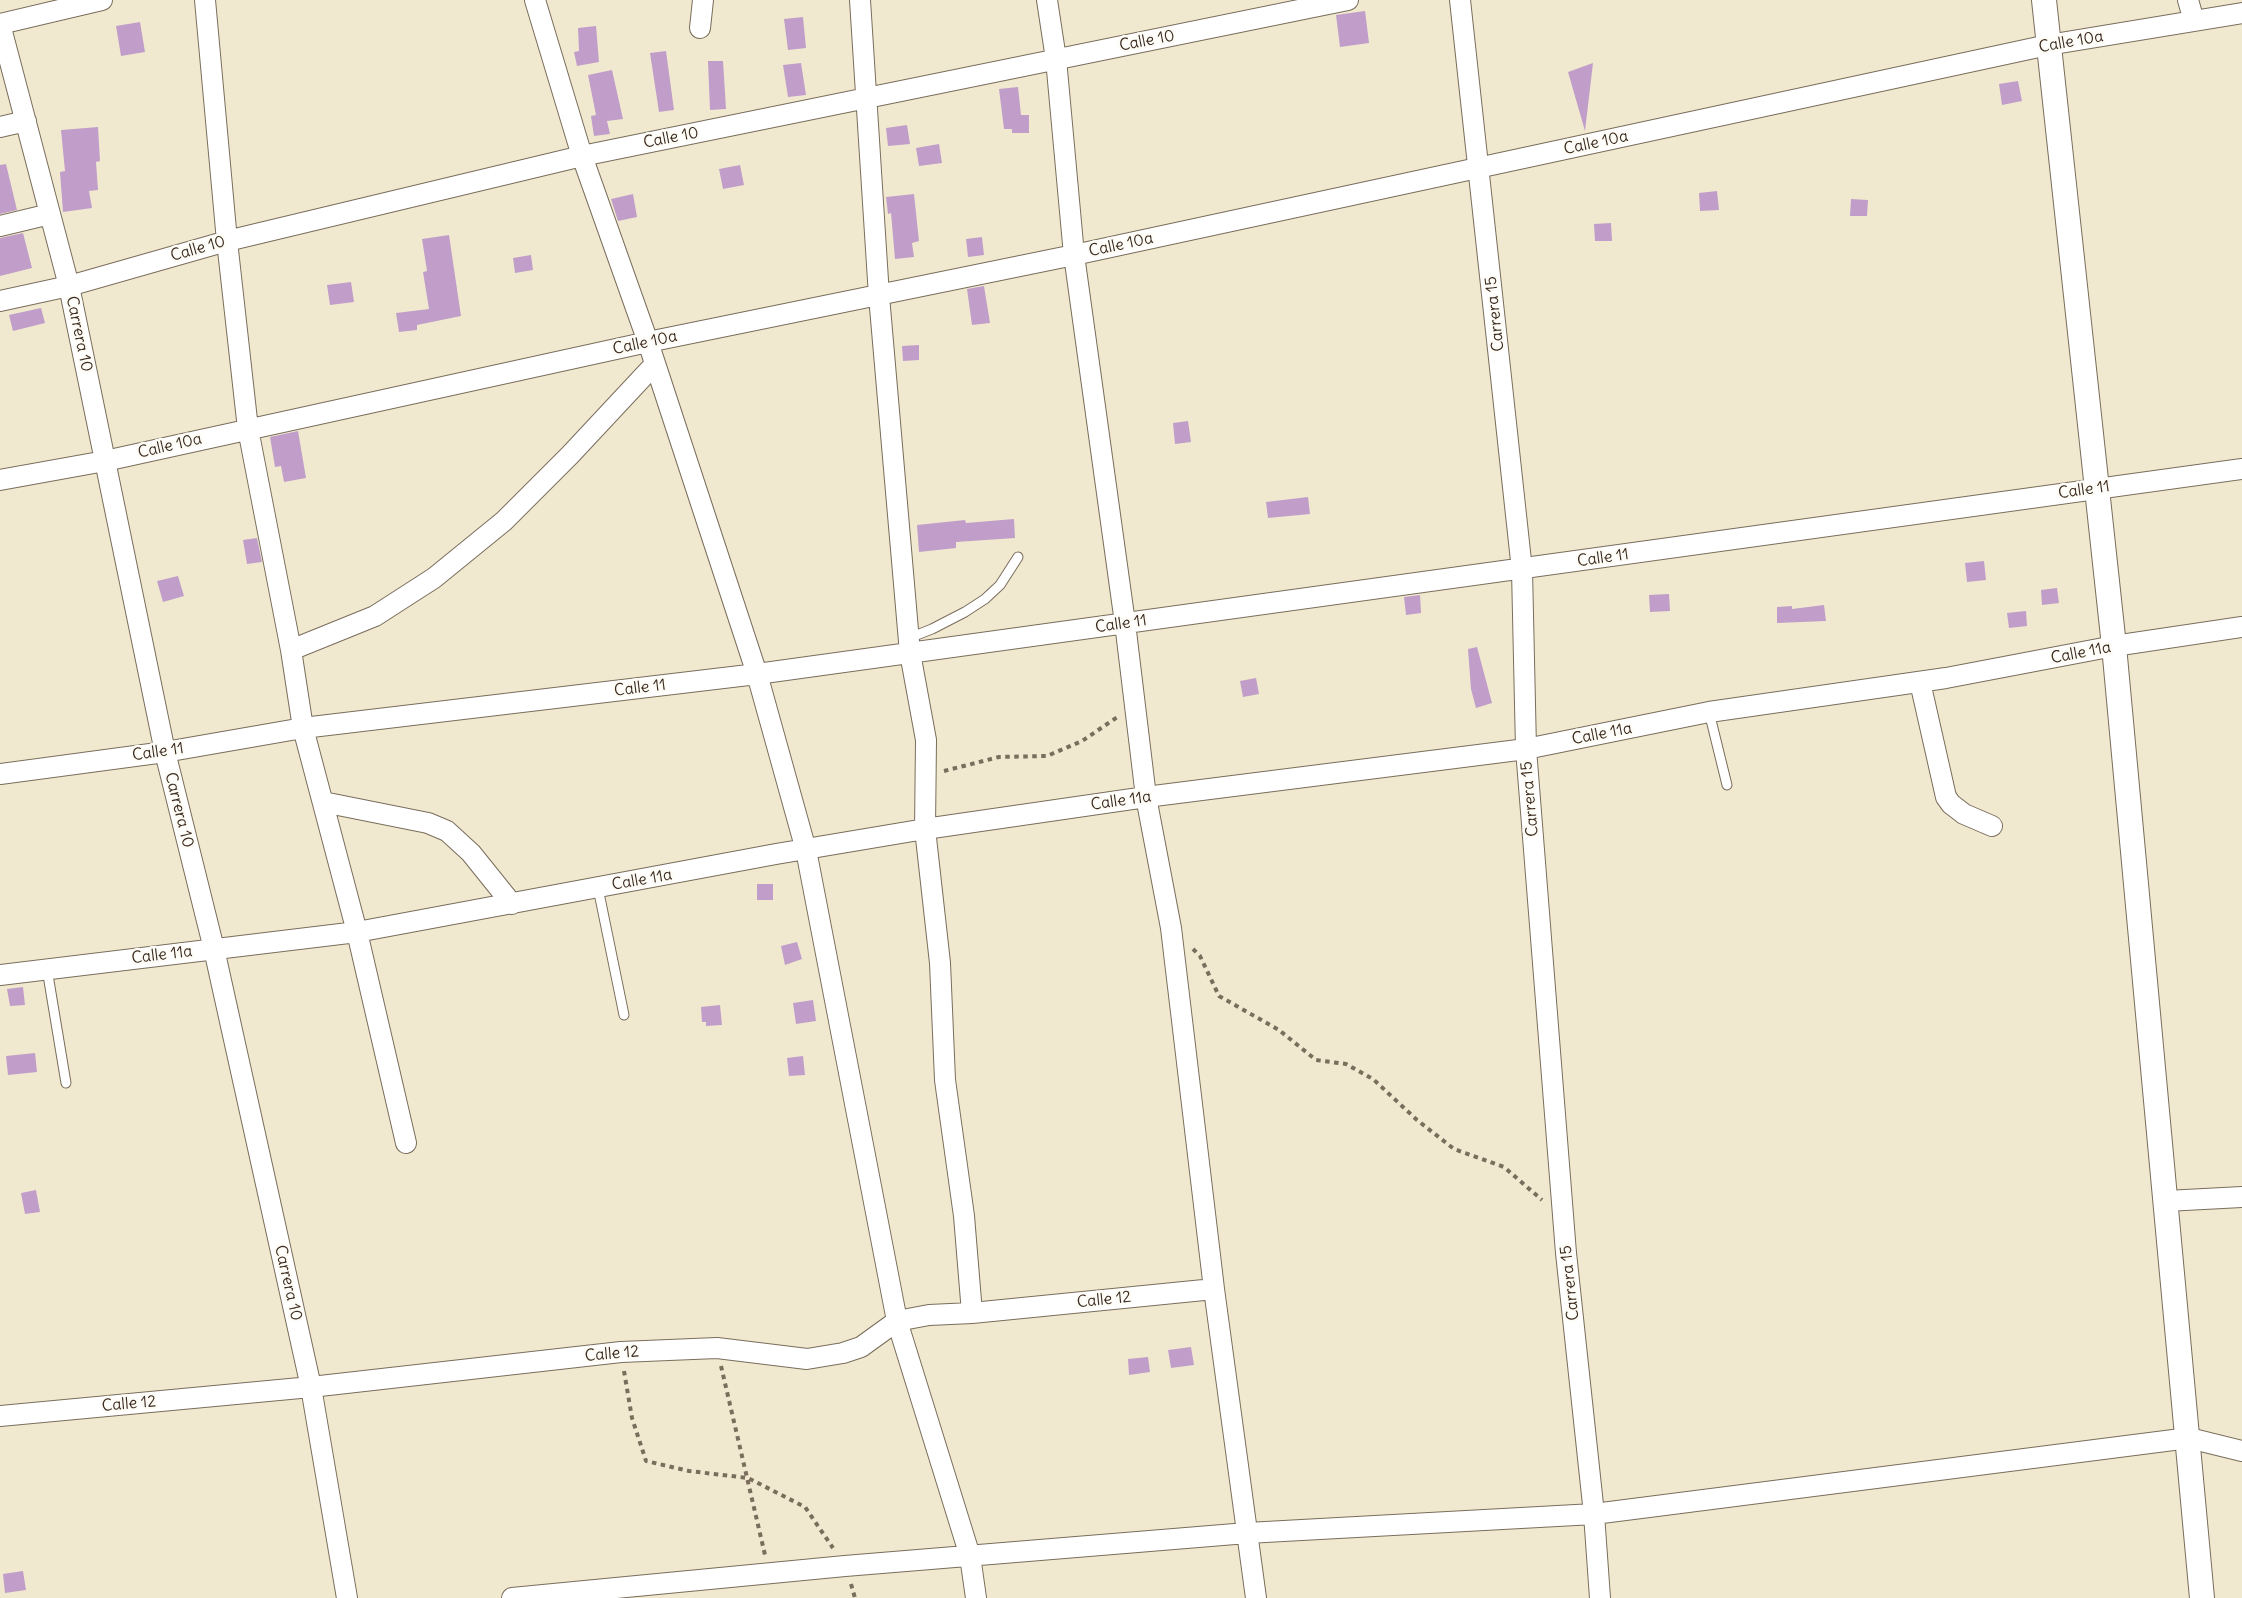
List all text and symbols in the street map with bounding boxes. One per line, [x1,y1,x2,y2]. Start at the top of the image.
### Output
street label: Calle 10 [1118,26,1176,56]
street label: Calle 10a [2037,27,2105,57]
street label: Calle 10 [642,123,700,153]
street label: Calle 10a [1562,127,1630,159]
street label: Calle 10a [1087,229,1155,261]
street label: Calle 10 [168,232,228,266]
street label: Carrera 15 [1482,275,1508,353]
street label: Carrera 10 [62,294,96,374]
street label: Calle 10a [611,327,679,359]
street label: Calle 10a [136,429,204,463]
street label: Calle 11 [2057,477,2111,503]
street label: Calle 11 [1576,545,1630,571]
street label: Calle 11 [1094,611,1148,637]
street label: Calle 11a [2049,638,2113,668]
street label: Calle 11 [613,675,667,701]
street label: Calle 11a [1570,719,1634,749]
street label: Calle 11 [131,739,185,765]
street label: Carrera 15 [1517,761,1543,837]
street label: Carrera 10 [160,770,198,850]
street label: Calle 11a [1089,787,1153,815]
street label: Calle 11a [610,865,674,895]
street label: Calle 11a [131,942,193,968]
street label: Carrera 10 [270,1243,306,1323]
street label: Carrera 15 [1557,1244,1583,1322]
street label: Calle 12 [1076,1288,1132,1312]
street label: Calle 12 [584,1342,640,1366]
street label: Calle 12 [101,1392,157,1416]

